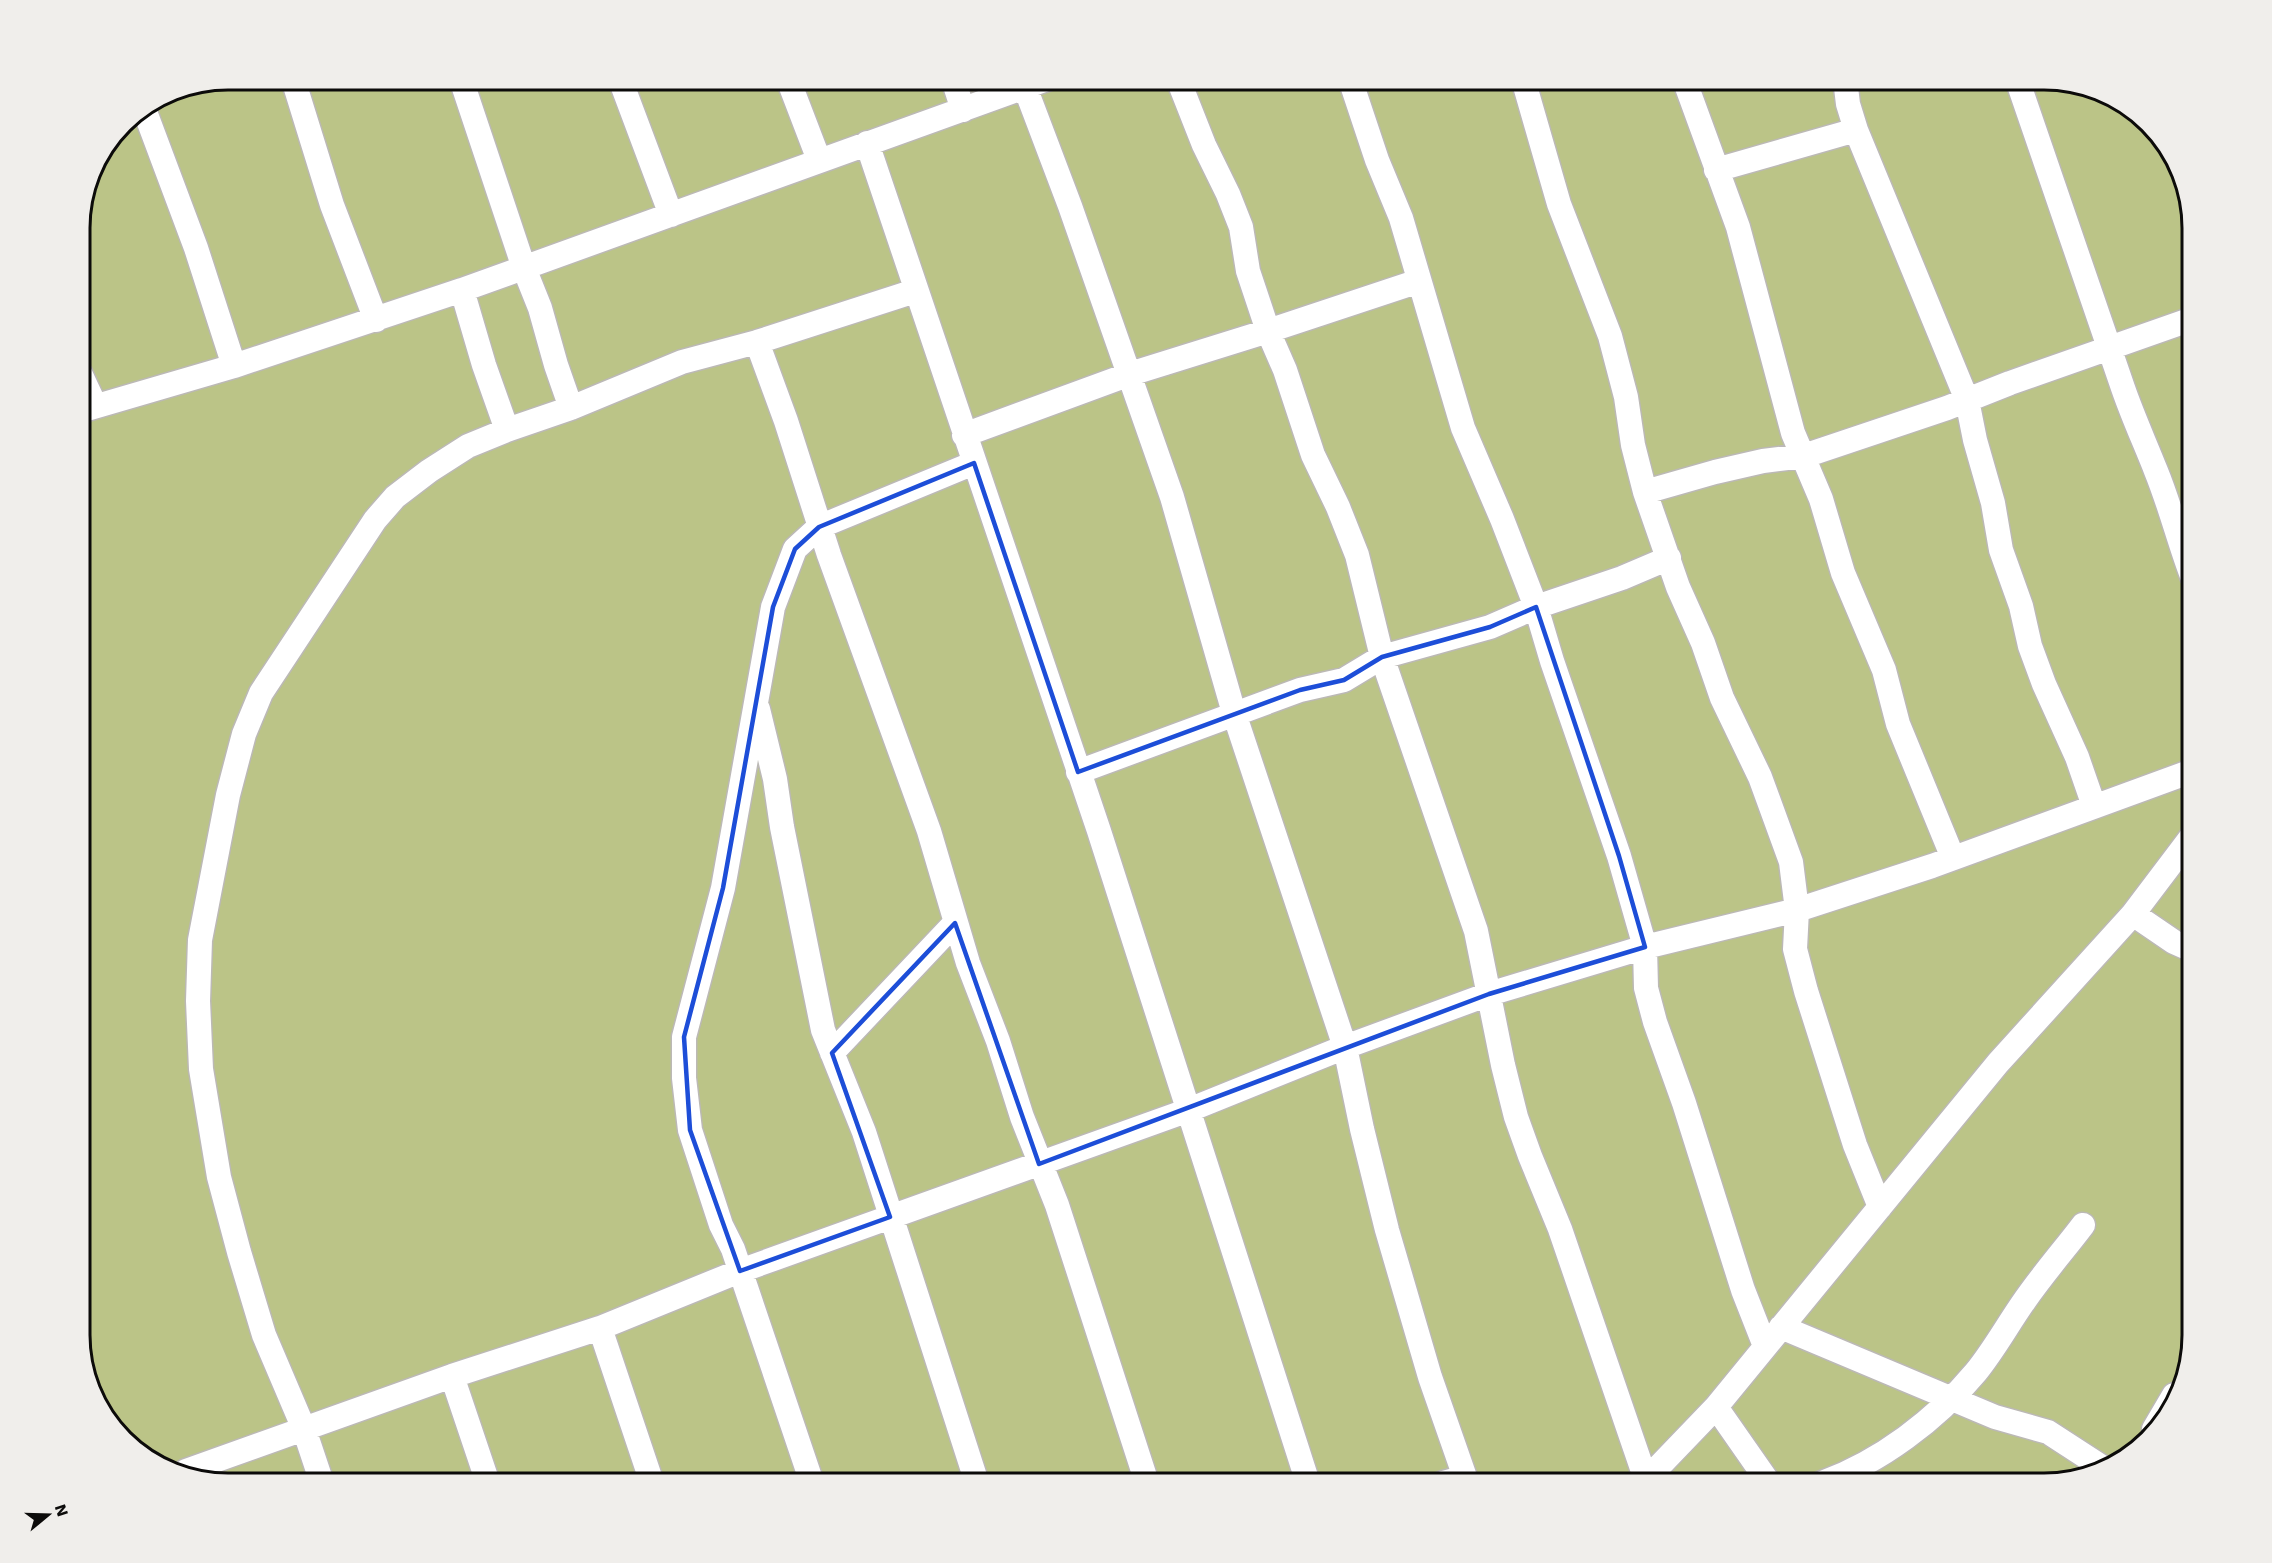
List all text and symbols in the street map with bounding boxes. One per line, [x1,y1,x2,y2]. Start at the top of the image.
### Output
north arrow [18,1485,78,1545]
text: N [51,1502,73,1519]

